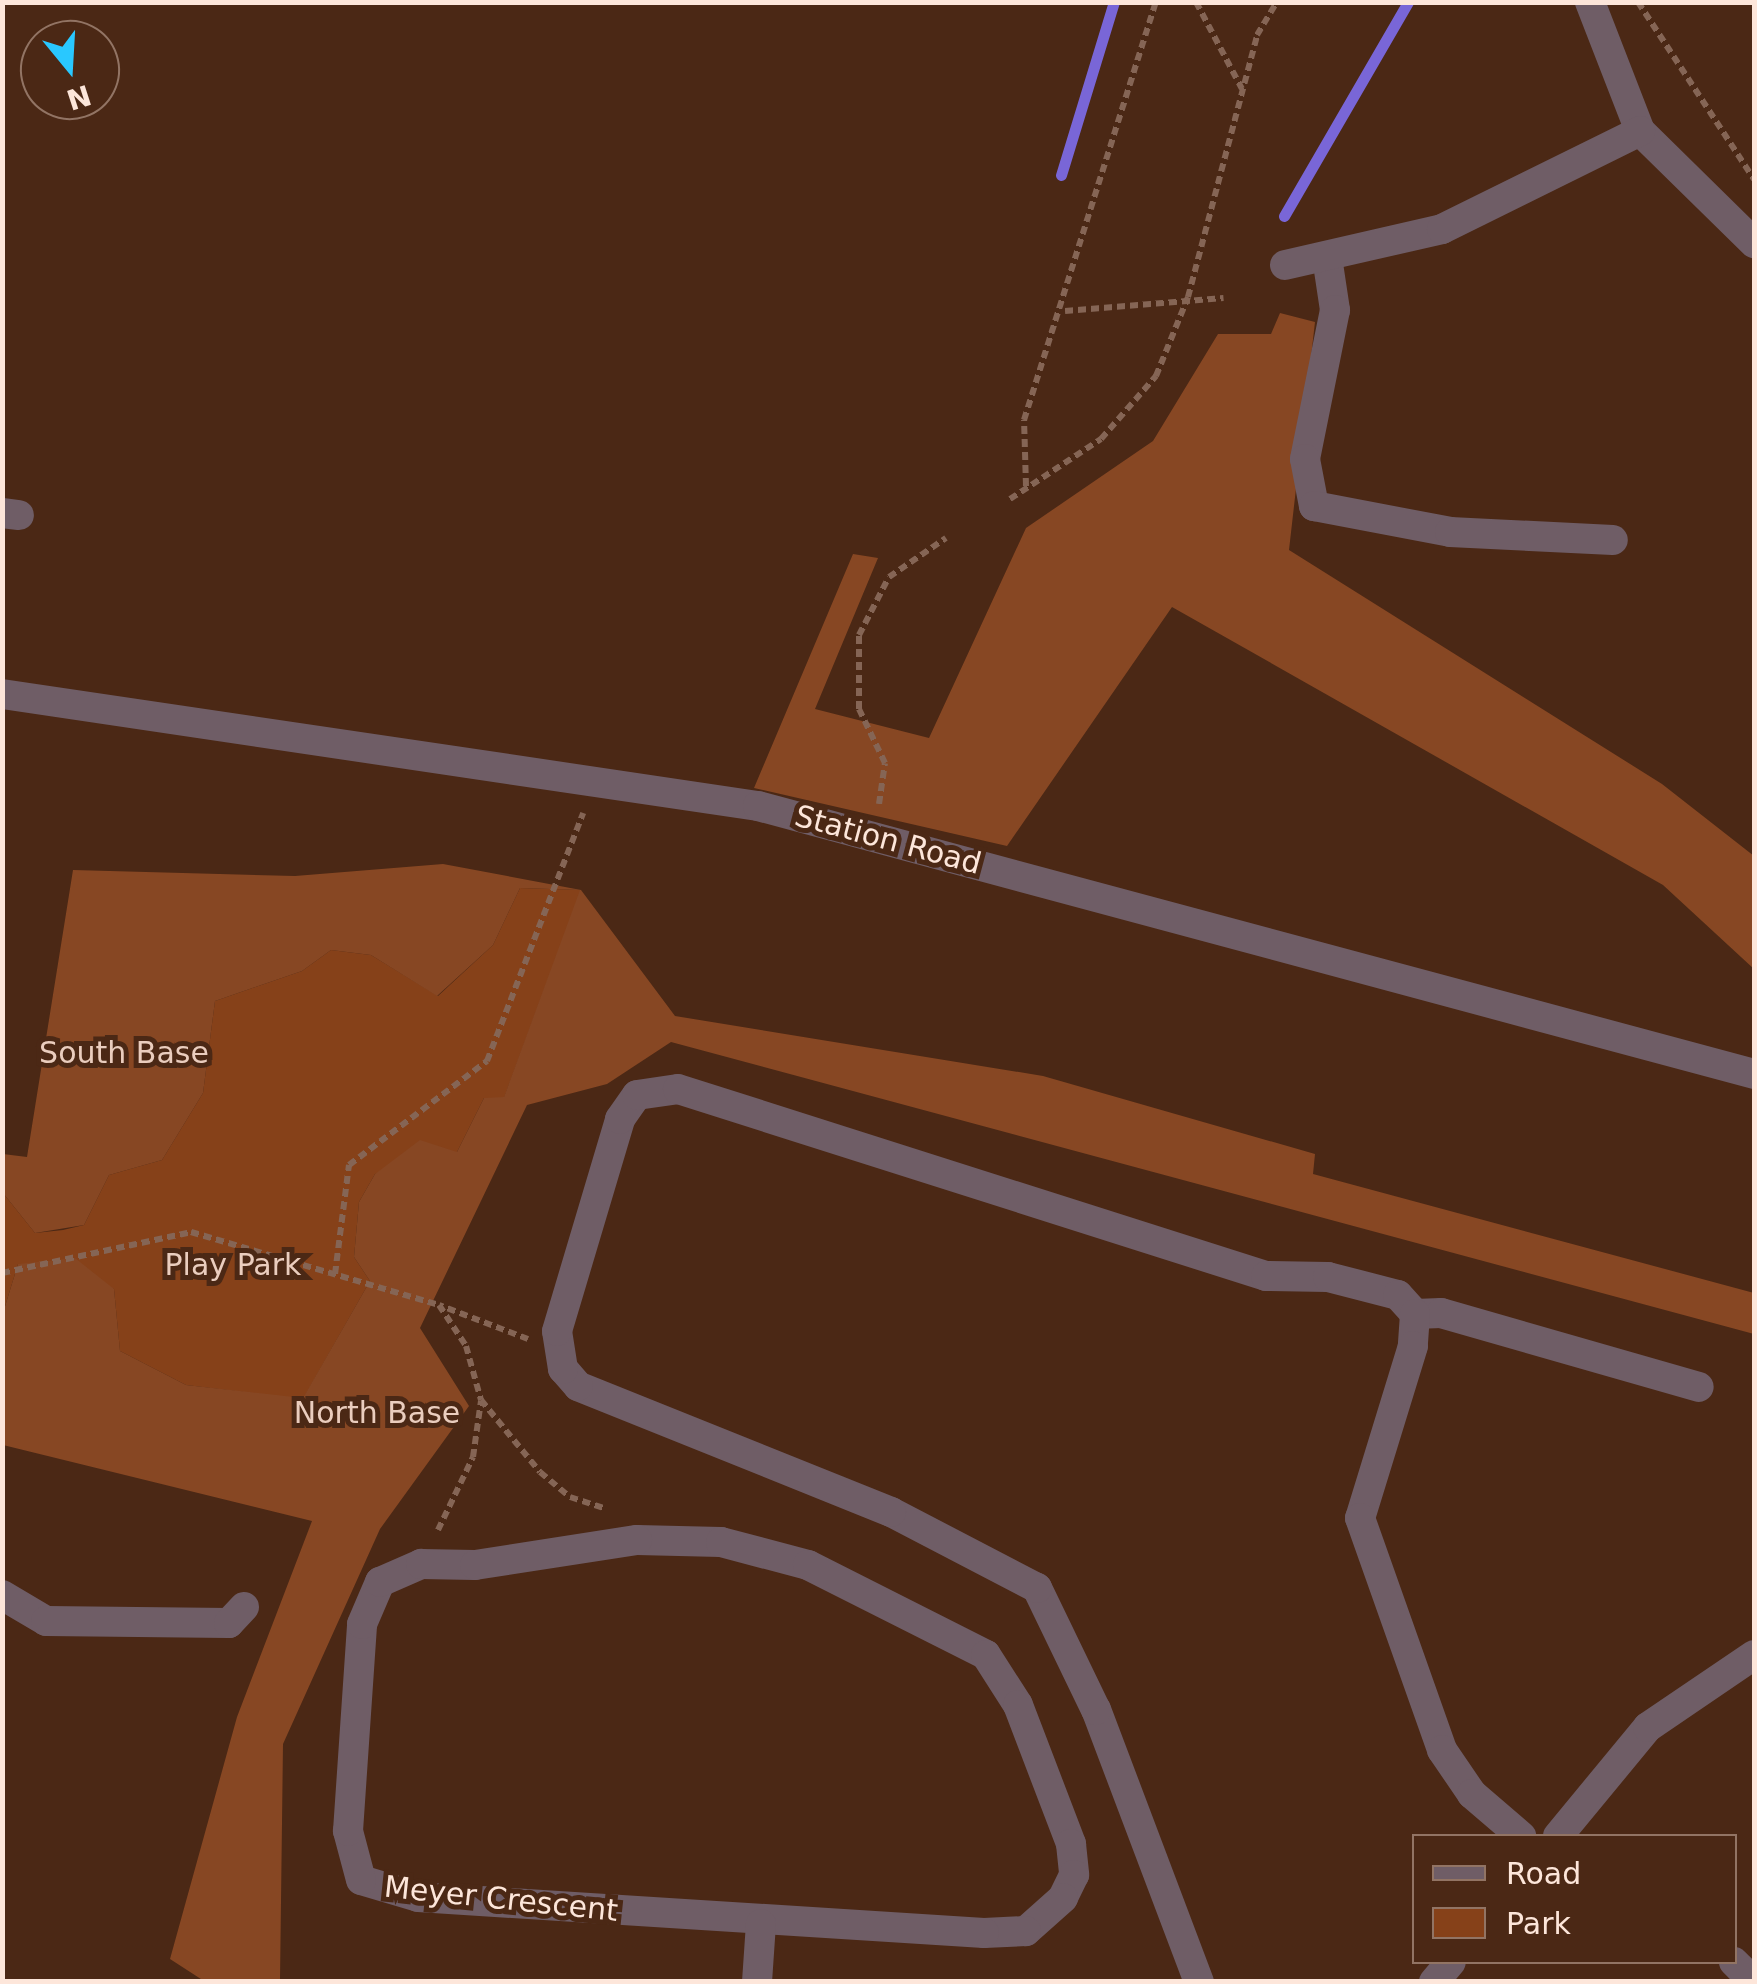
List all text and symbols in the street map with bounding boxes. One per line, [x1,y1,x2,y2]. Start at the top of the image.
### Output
north arrow [20,20,120,120]
text: N [63,78,95,116]
street label: Station Road [791,798,985,882]
park label: South Base [39,1035,209,1071]
park label: Play Park [165,1247,301,1283]
park label: North Base [294,1395,460,1431]
legend [1412,1834,1737,1964]
text: Road [1506,1856,1581,1891]
street label: Meyer Crescent [382,1869,620,1929]
text: Park [1506,1906,1571,1941]

